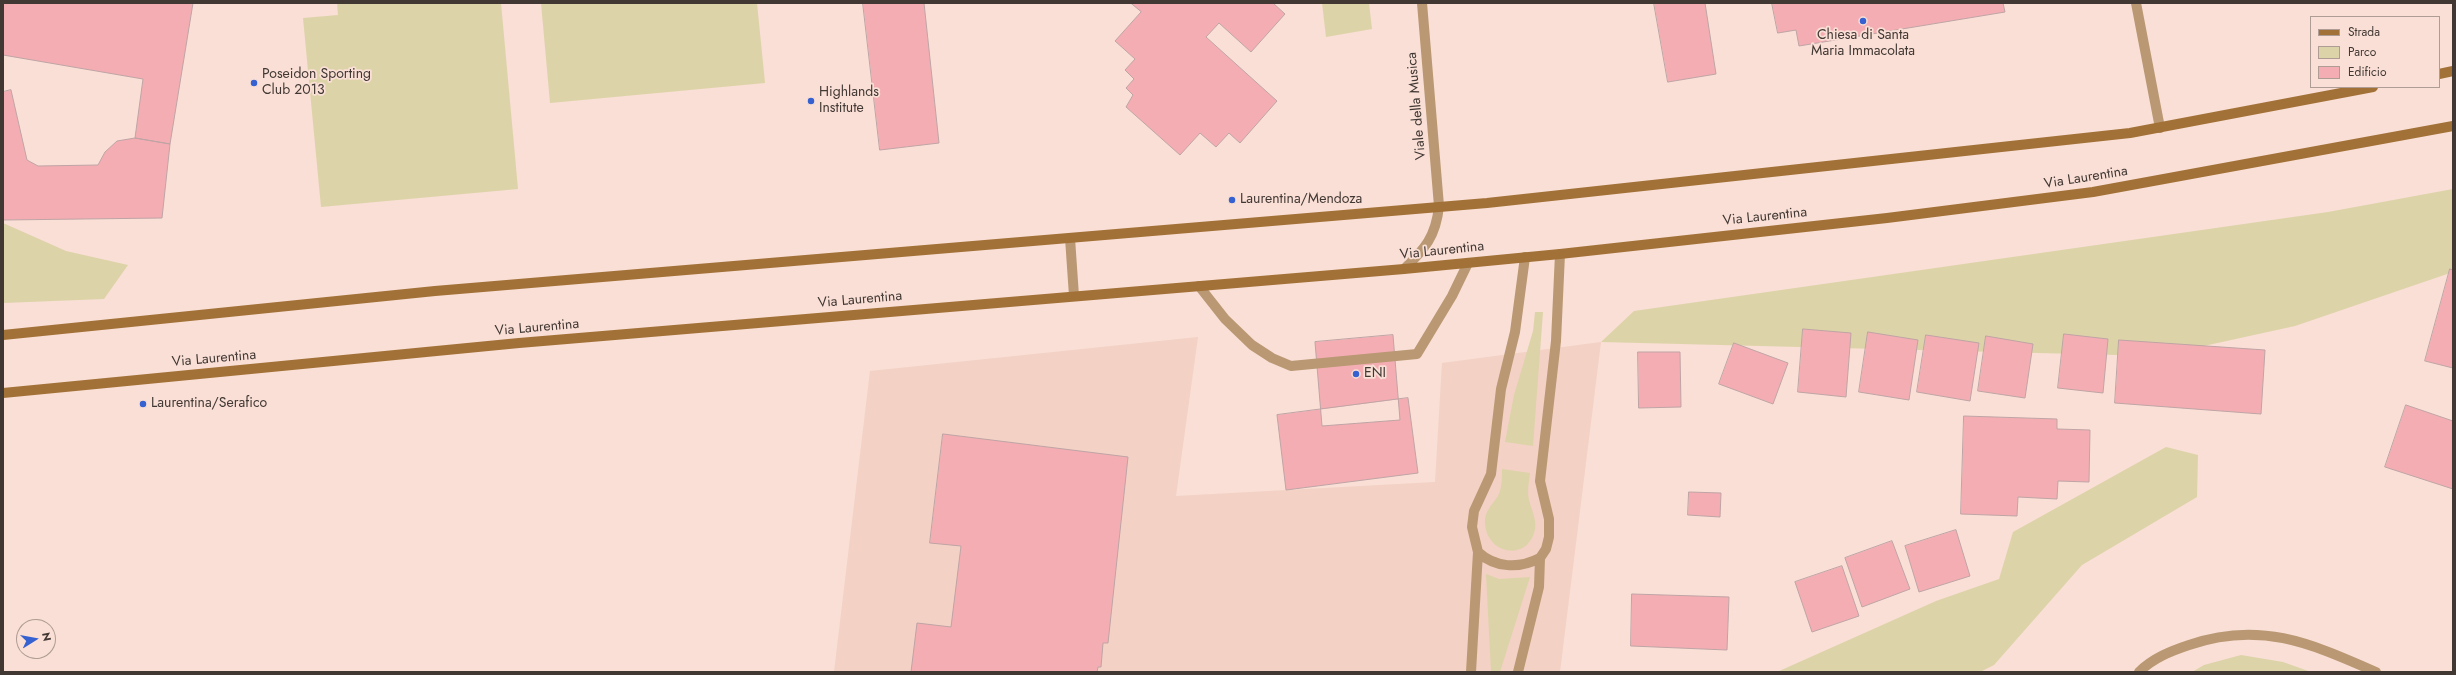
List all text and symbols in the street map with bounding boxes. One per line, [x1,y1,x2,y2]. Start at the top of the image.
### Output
marker: Chiesa di Santa Maria Immacolata [1858,16,1868,26]
legend [2310,16,2440,88]
text: Strada [2348,23,2380,41]
place label: Chiesa di Santa Maria Immacolata [1811,28,1915,60]
text: Parco [2348,43,2376,61]
street label: Viale della Musica [1404,51,1430,161]
text: Edificio [2348,63,2387,81]
place label: Poseidon Sporting Club 2013 [262,67,371,100]
marker: Poseidon Sporting Club 2013 [249,78,259,88]
place label: Highlands Institute [819,85,879,118]
marker: Highlands Institute [806,96,816,106]
street label: Via Laurentina [2043,163,2129,193]
place label: Laurentina/Mendoza [1240,192,1362,208]
marker: Laurentina/Mendoza [1227,195,1237,205]
street label: Via Laurentina [1722,204,1808,230]
street label: Via Laurentina [1399,238,1485,264]
street label: Via Laurentina [817,288,903,312]
street label: Via Laurentina [494,316,580,340]
street label: Via Laurentina [171,347,257,371]
place label: ENI [1364,366,1386,382]
marker: ENI [1351,369,1361,379]
place label: Laurentina/Serafico [151,396,267,412]
marker: Laurentina/Serafico [138,399,148,409]
north arrow [16,619,56,659]
text: N [38,631,55,643]

